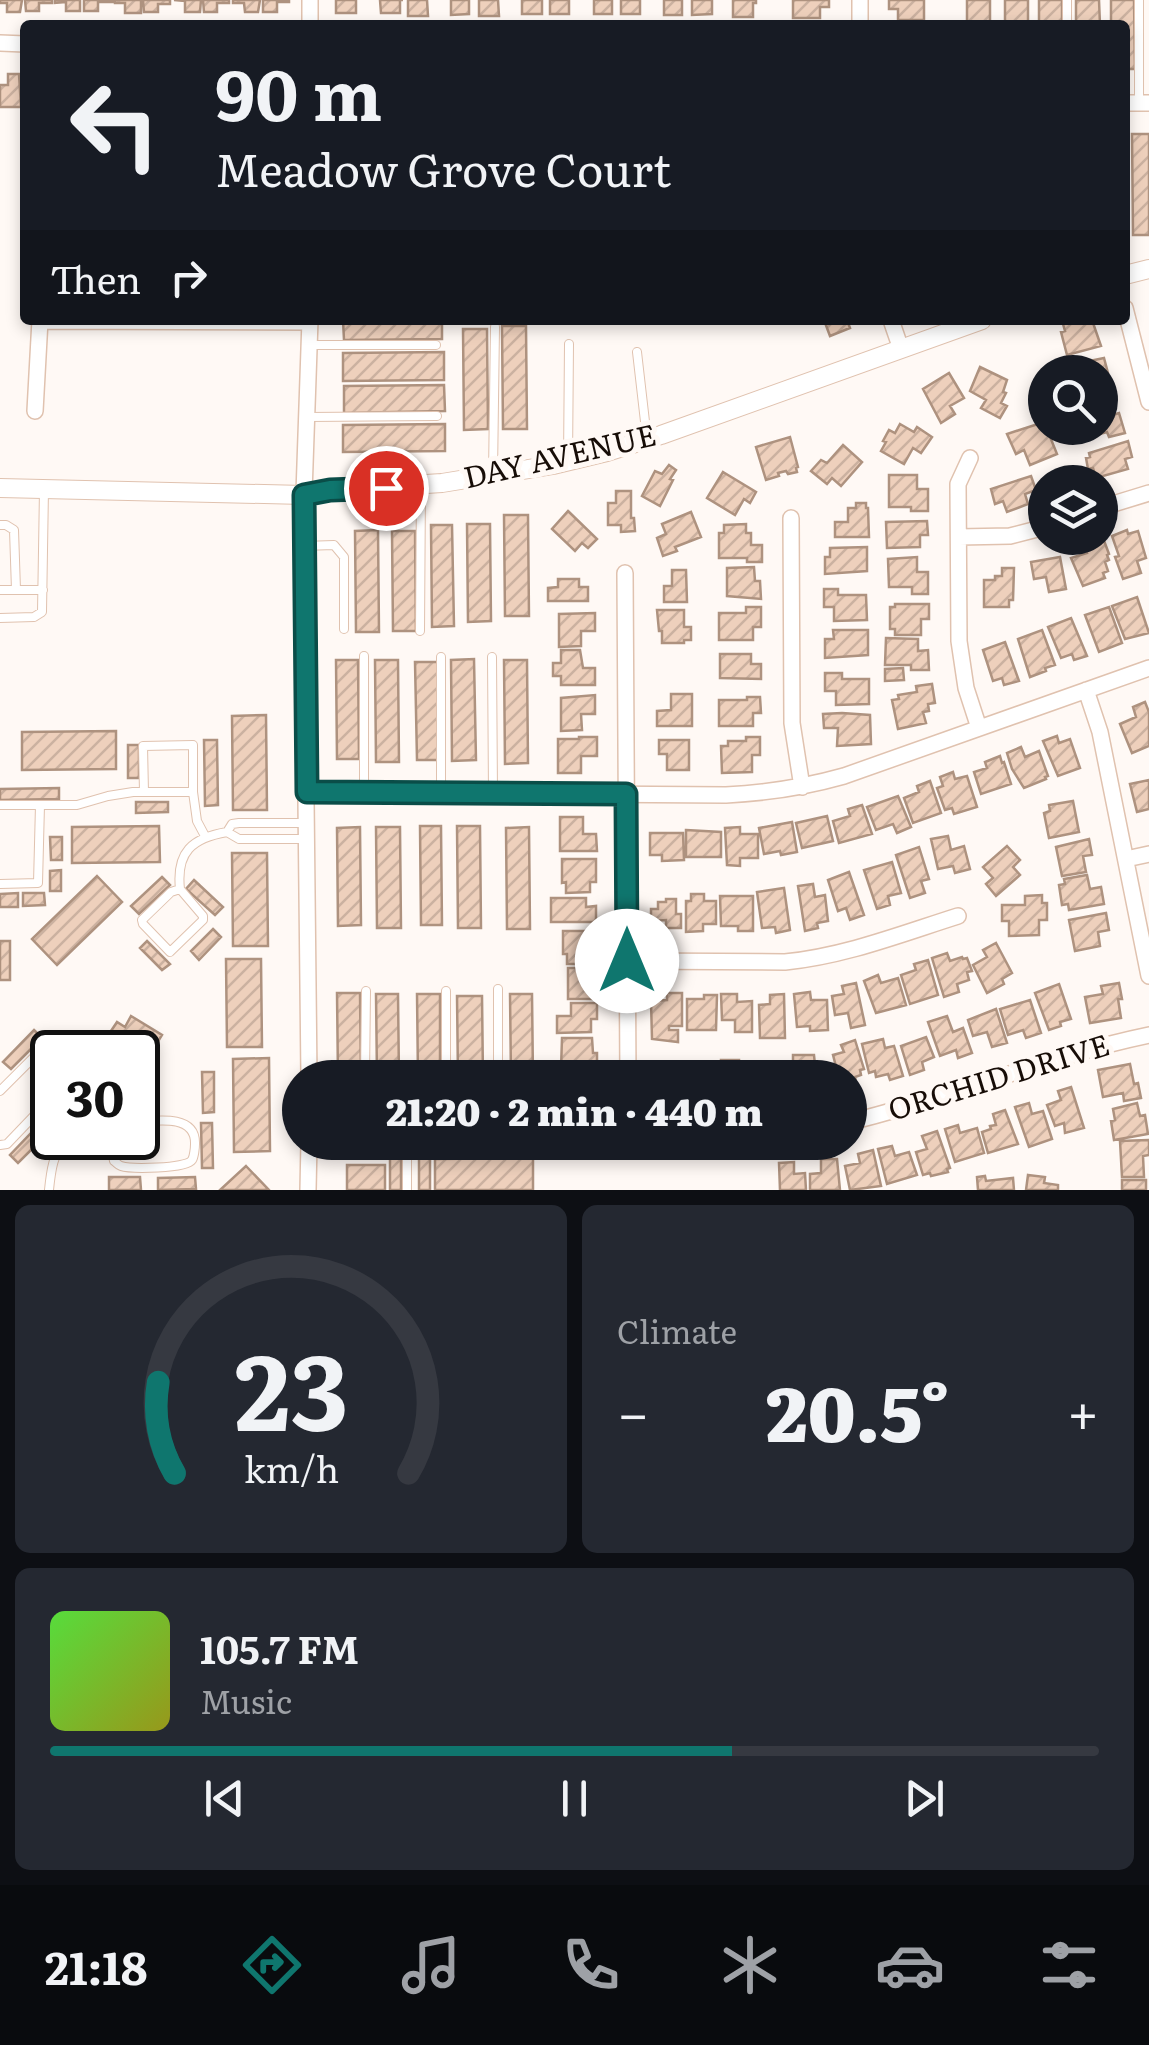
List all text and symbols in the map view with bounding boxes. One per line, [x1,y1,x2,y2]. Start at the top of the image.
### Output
text: 90 m [215,39,382,143]
icon: left [50,60,180,190]
text: Meadow Grove Court [215,134,671,201]
text: Then [50,249,141,306]
icon: right [161,250,216,305]
map controls [1028,355,1118,555]
button: search [1028,355,1118,445]
street label: DAY AVENUE [459,411,660,498]
pin [344,446,429,531]
icon: arrive [359,461,414,516]
button: layers [1028,465,1118,555]
position arrow [575,909,679,1013]
street label: ORCHID DRIVE [882,1021,1114,1130]
speed limit sign: 30 [30,1030,160,1160]
text: 21:20 · 2 min · 440 m [386,1081,763,1138]
text: Climate [617,1306,737,1354]
text: 23 [234,1309,348,1463]
text: 20.5° [766,1354,950,1465]
text: − [617,1369,649,1451]
text: + [1067,1369,1099,1451]
text: km/h [243,1441,339,1494]
text: 105.7 FM [200,1619,359,1676]
text: Music [200,1676,292,1724]
icon: previous [197,1771,252,1826]
icon: pause [547,1771,602,1826]
icon: next [897,1771,952,1826]
icon: directions [237,1930,307,2000]
icon: music [396,1930,466,2000]
icon: phone [556,1930,626,2000]
icon: climate [715,1930,785,2000]
icon: car [875,1930,945,2000]
icon: filters [1034,1930,1104,2000]
text: 21:18 [45,1932,147,1999]

